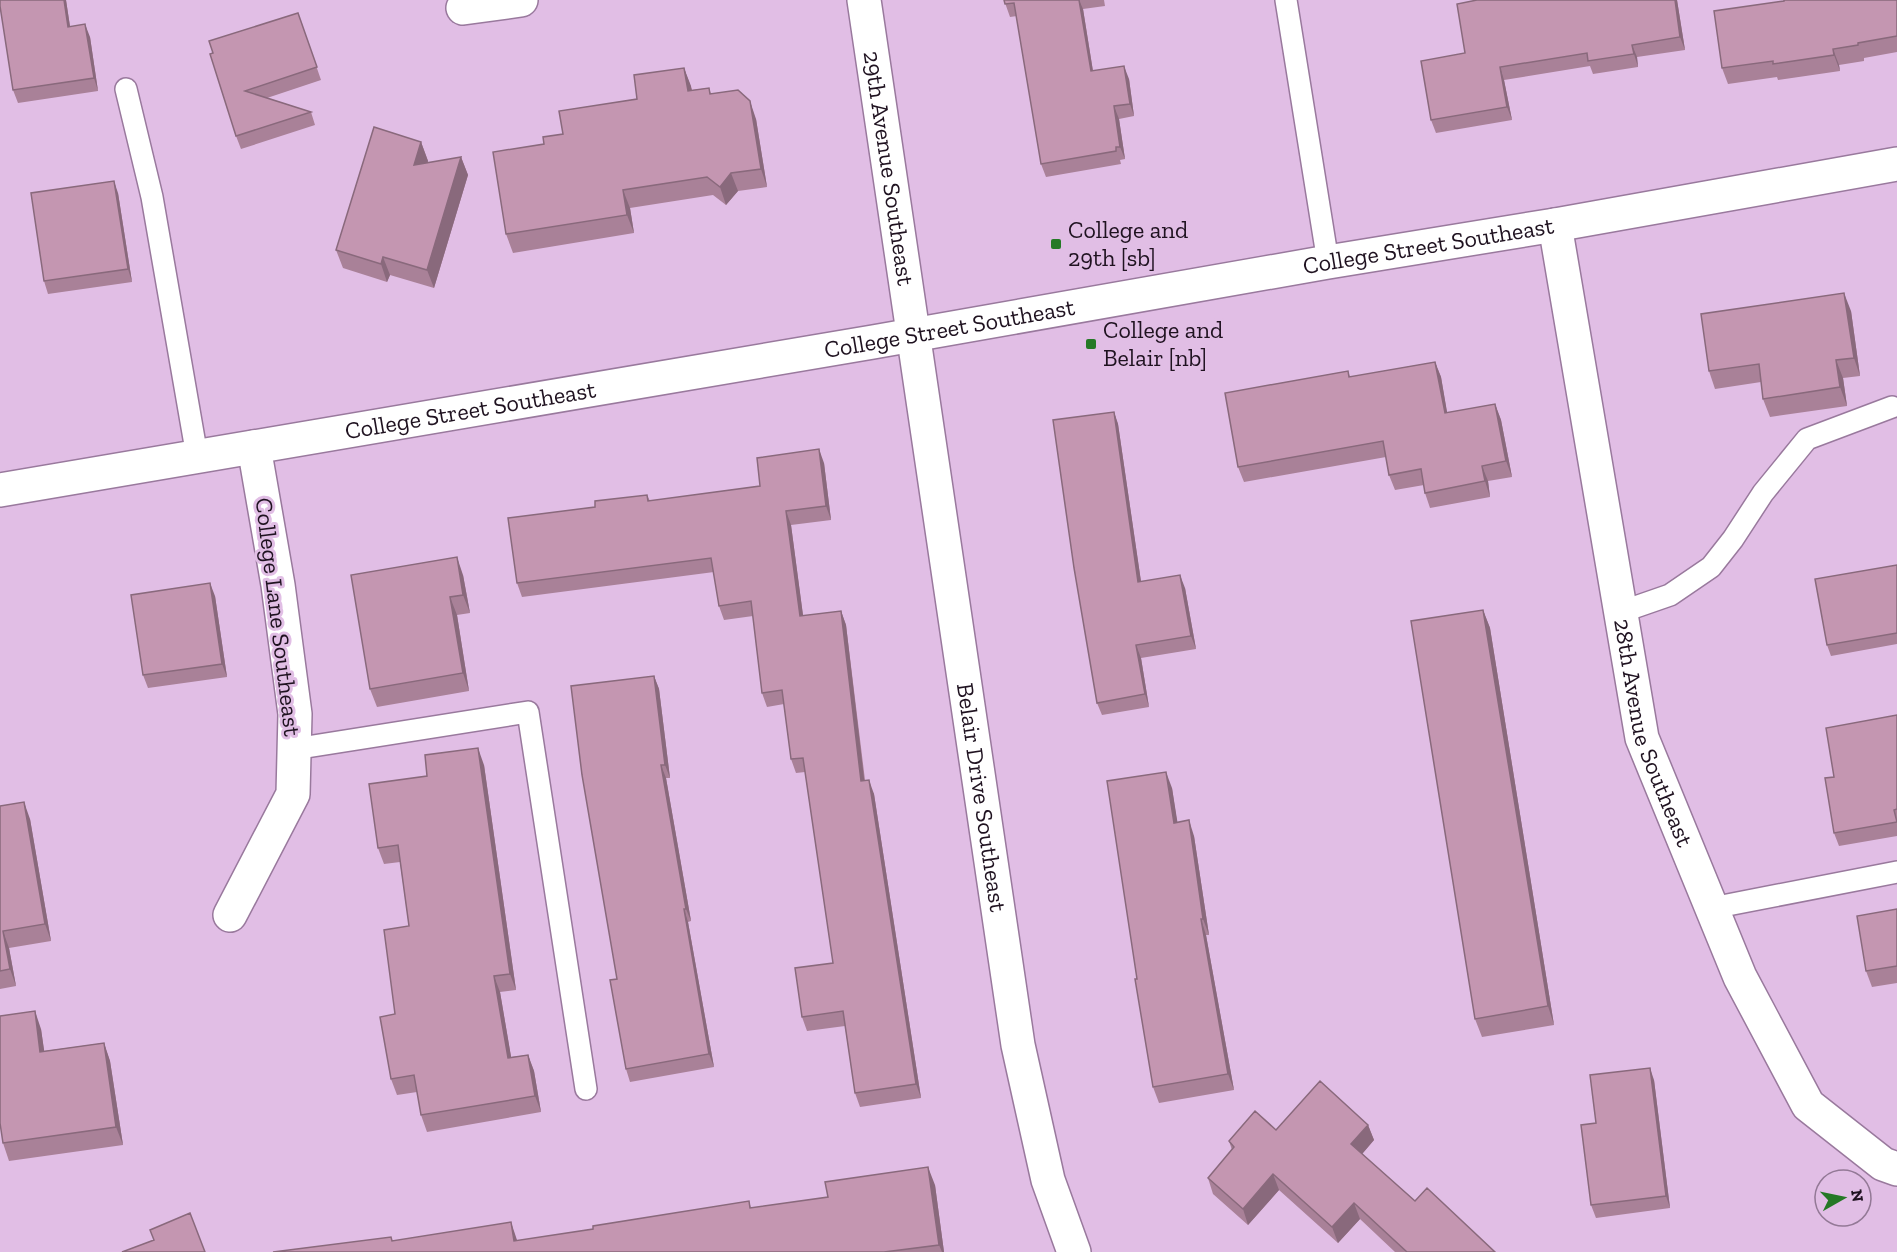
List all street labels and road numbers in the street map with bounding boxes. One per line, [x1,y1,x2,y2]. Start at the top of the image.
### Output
street label: 29th Avenue Southeast [858,49,921,287]
street label: College Street Southeast [1300,210,1556,280]
street label: College Street Southeast [822,292,1077,364]
street label: College Street Southeast [343,374,598,445]
street label: College Lane Southeast [249,496,308,738]
street label: 28th Avenue Southeast [1608,616,1700,851]
street label: Belair Drive Southeast [951,681,1013,914]

